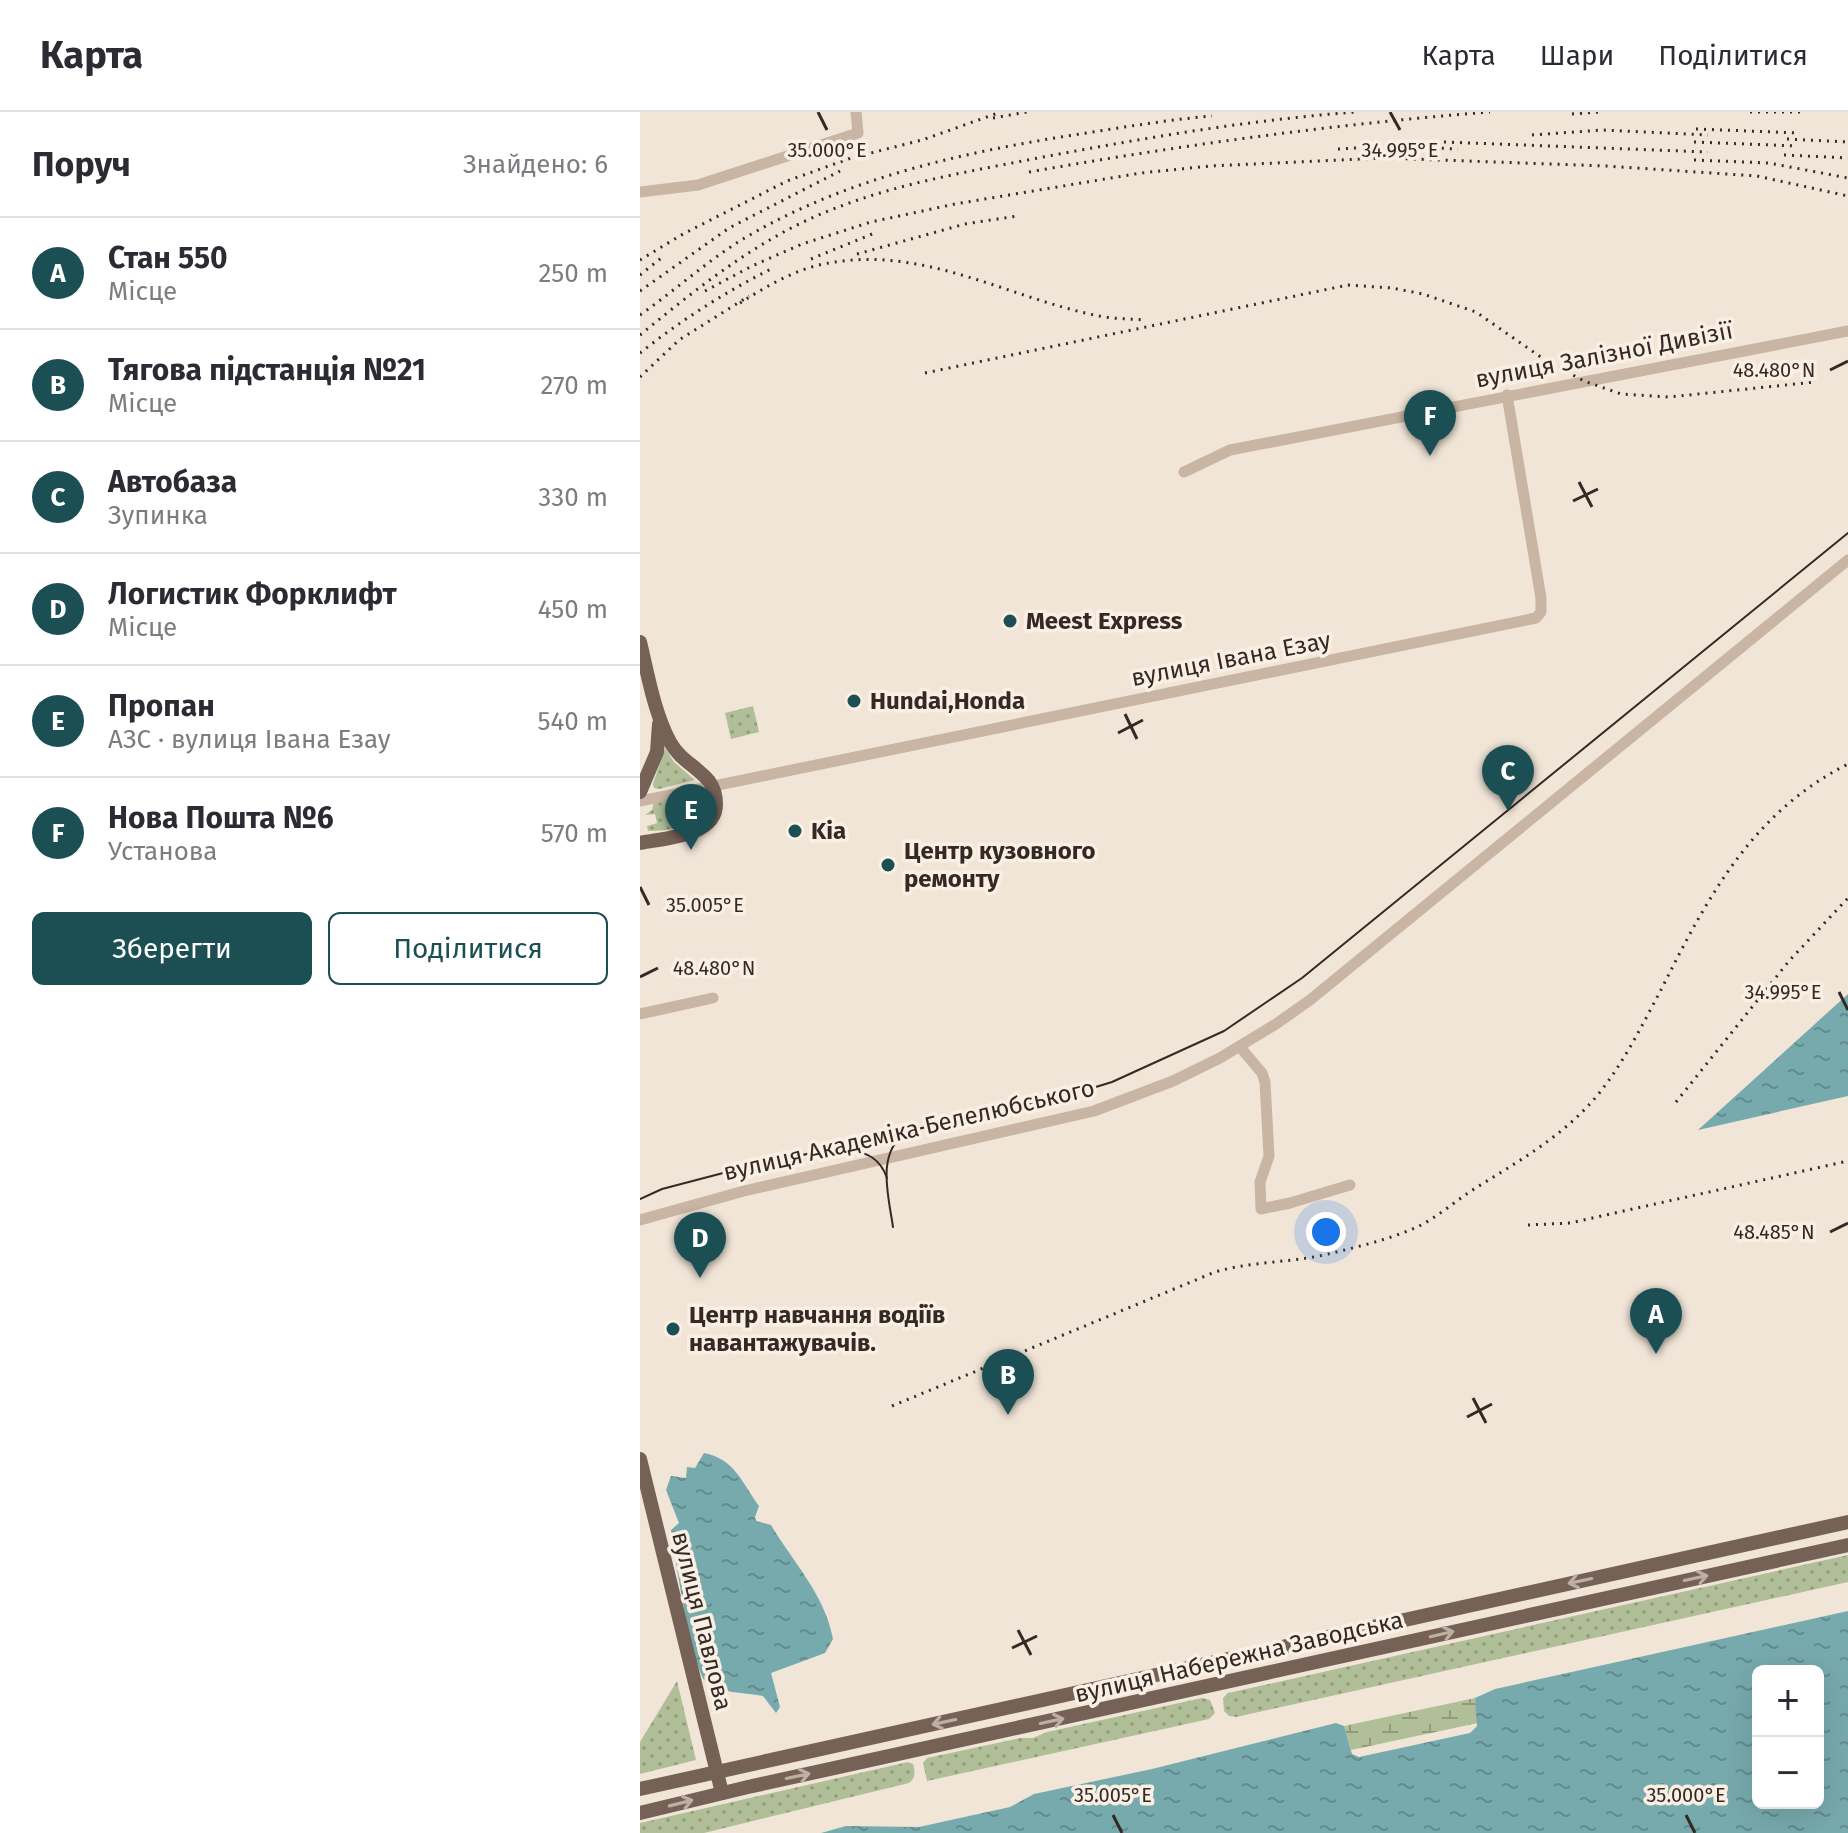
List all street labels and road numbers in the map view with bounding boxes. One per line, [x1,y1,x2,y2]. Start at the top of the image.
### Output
street label: вулиця Залізної Дивізії [1473,316,1736,394]
street label: вулиця Івана Езау [1129,626,1333,692]
street label: вулиця Академіка Белелюбського [721,1074,1097,1186]
street label: вулиця Павлова [666,1529,738,1713]
street label: вулиця Набережна Заводська [1072,1606,1406,1708]

